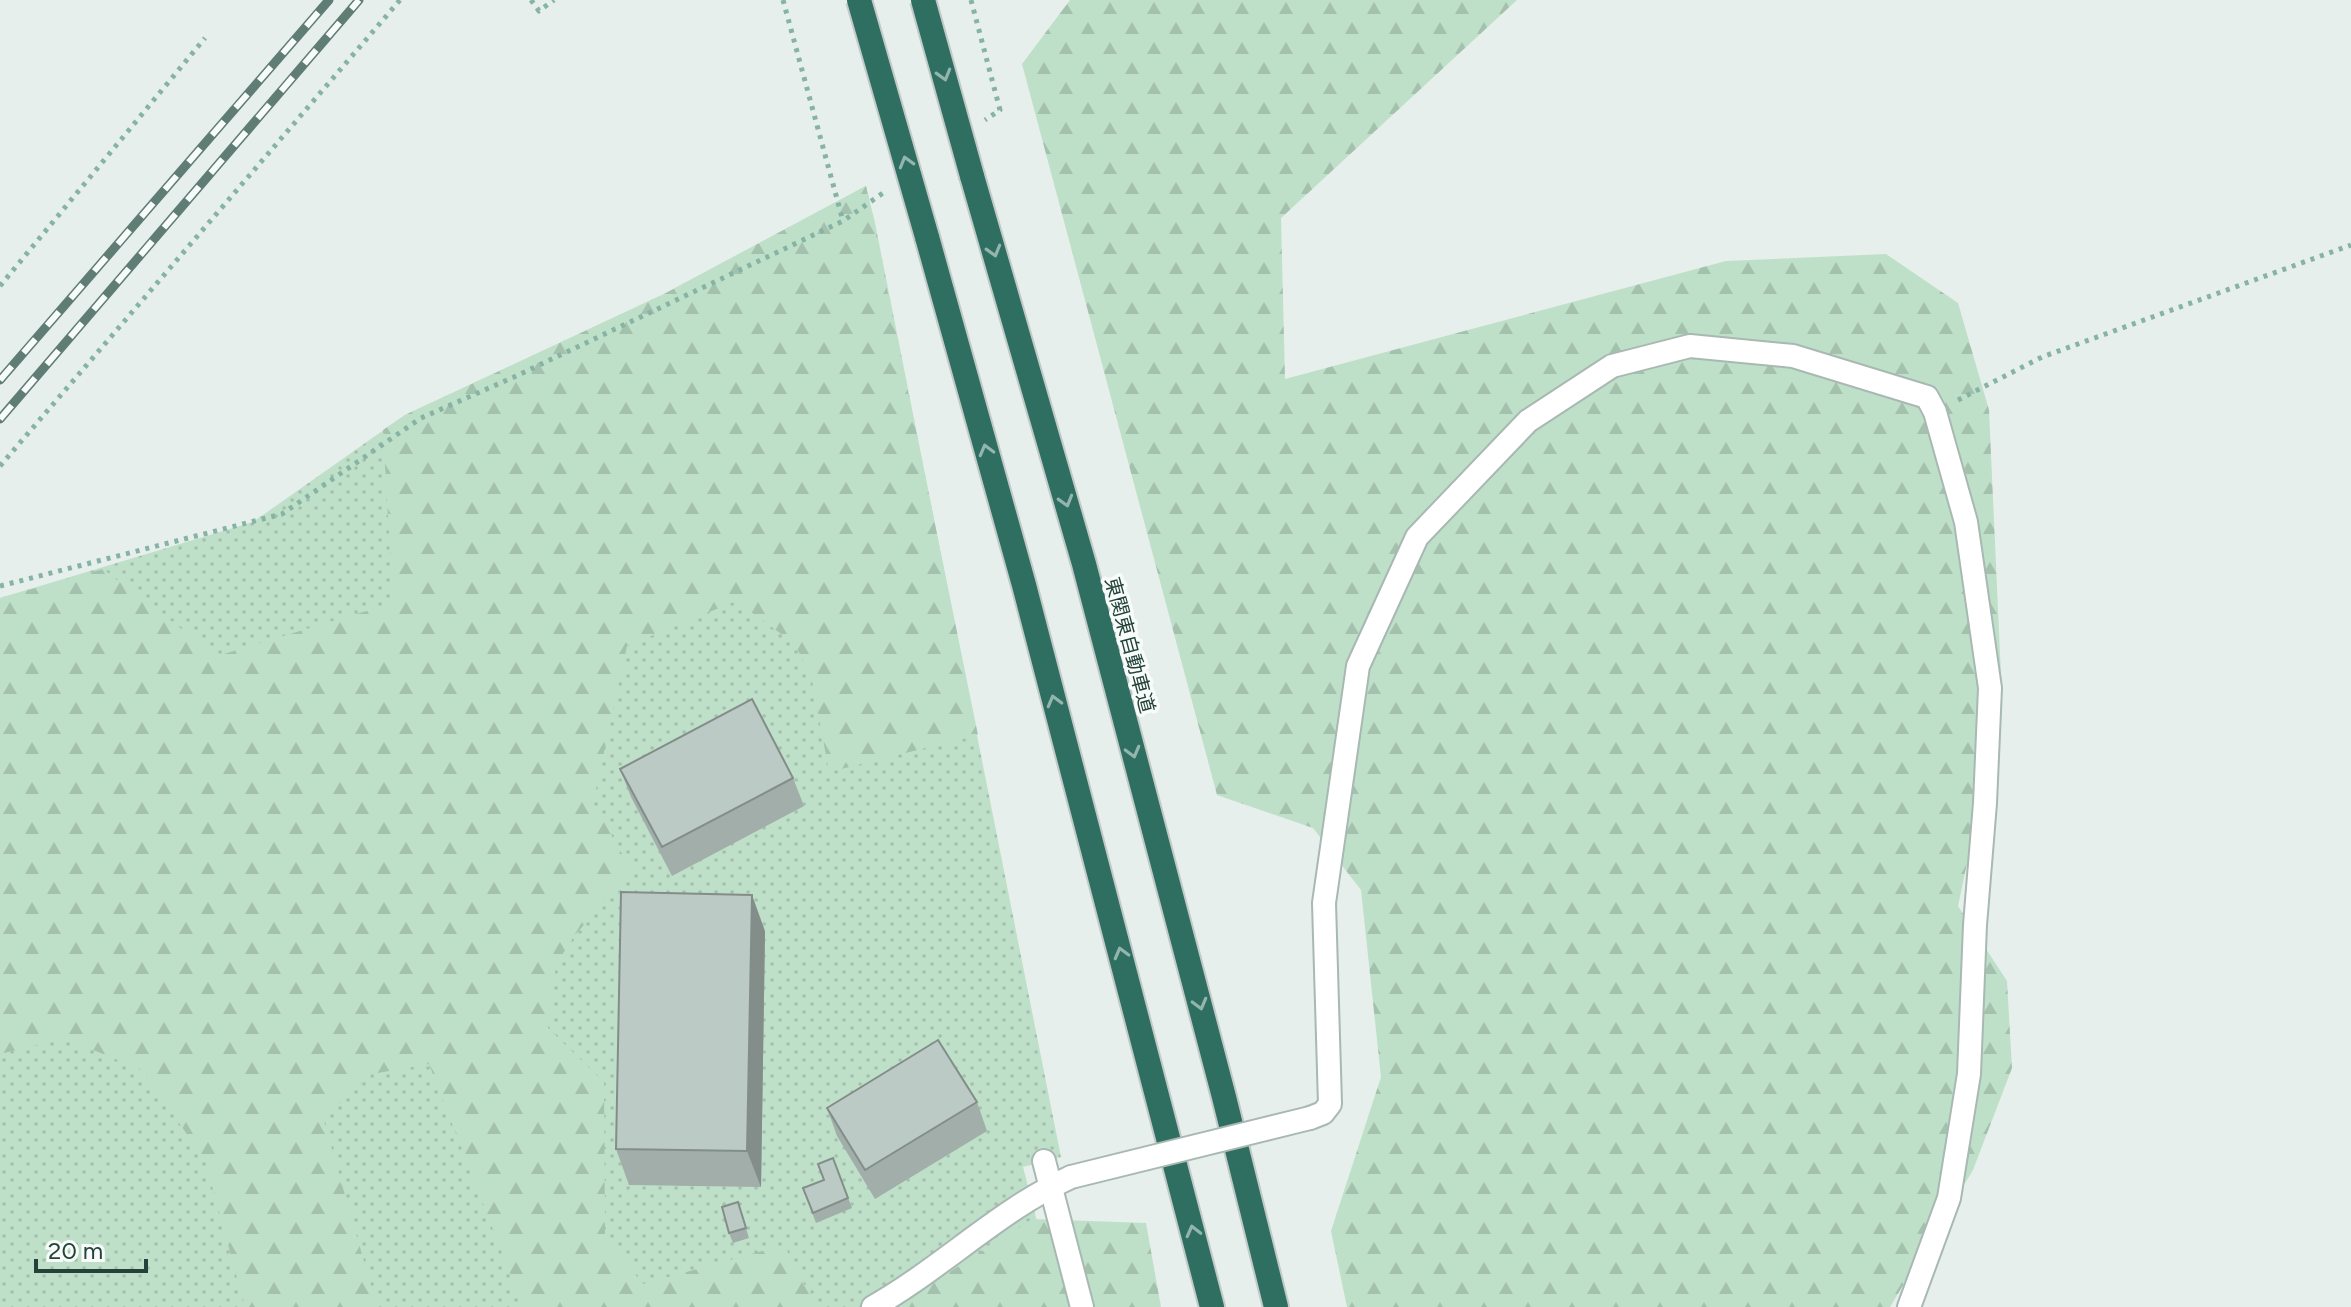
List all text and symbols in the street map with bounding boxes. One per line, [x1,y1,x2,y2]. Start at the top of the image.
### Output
one-way arrow [935,68,951,82]
one-way arrow [899,155,915,169]
one-way arrow [985,244,1001,258]
one-way arrow [979,444,996,458]
one-way arrow [1057,494,1073,508]
street label: 東関東自動車道 [1100,574,1160,716]
one-way arrow [1047,695,1064,709]
one-way arrow [1124,745,1141,759]
one-way arrow [1113,946,1130,960]
one-way arrow [1190,996,1207,1010]
scale bar [36,1223,146,1273]
one-way arrow [1186,1225,1203,1239]
text: 20 m [48,1236,103,1265]

